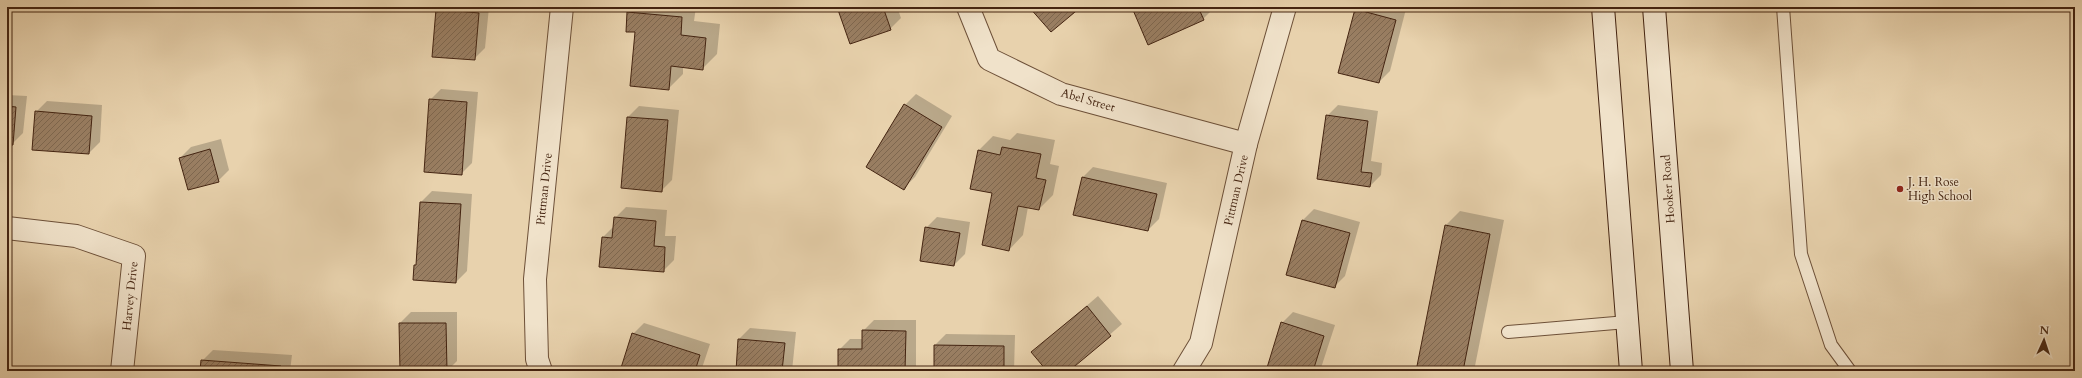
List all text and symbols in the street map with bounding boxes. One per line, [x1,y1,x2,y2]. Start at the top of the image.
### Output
street label: Abel Street [1059,85,1117,115]
street label: Pittman Drive [532,152,556,226]
street label: Pittman Drive [1220,153,1252,227]
street label: Hooker Road [1658,153,1678,224]
place label: J. H. Rose High School [1906,174,1972,204]
marker: J. H. Rose High School [1895,184,1905,194]
street label: Harvey Drive [118,261,142,331]
north arrow [2024,320,2064,360]
text: N [2039,323,2050,338]

